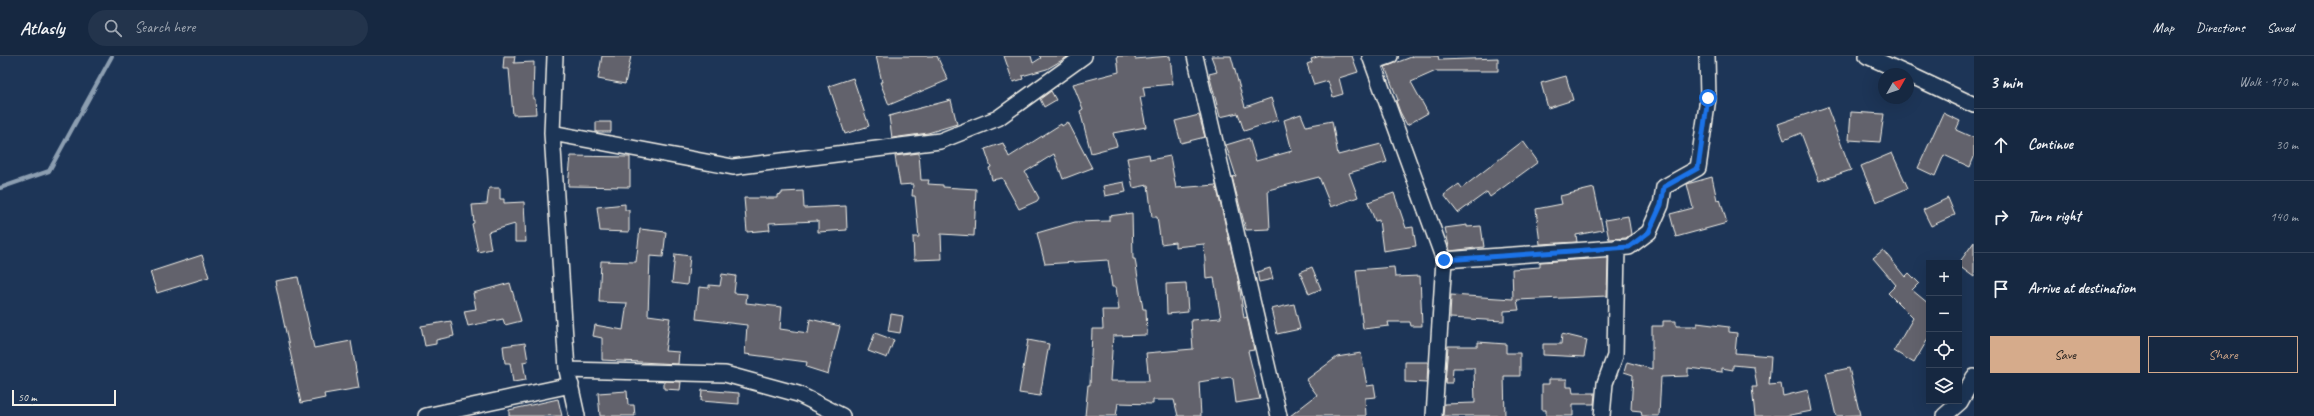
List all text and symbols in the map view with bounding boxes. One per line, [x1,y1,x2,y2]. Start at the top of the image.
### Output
search box [88,10,368,46]
text: Atlasly [20,16,64,40]
icon: search [102,17,124,39]
text: Search here [134,18,195,37]
text: Map [2153,19,2174,36]
text: Directions [2196,19,2245,36]
text: Saved [2267,19,2294,36]
north arrow [1878,68,1914,104]
text: 3 min [1990,72,2023,93]
text: Walk · 170 m [2239,74,2298,90]
route start [1699,89,1717,107]
icon: ahead [1990,134,2012,156]
text: Continue [2028,135,2073,154]
text: 30 m [2276,137,2298,153]
icon: right [1990,206,2012,228]
text: Turn right [2028,207,2081,226]
text: 140 m [2270,209,2298,225]
route end [1435,251,1453,269]
map controls [1926,260,1962,404]
button: + [1926,260,1962,296]
icon: arrive [1990,278,2012,300]
text: Arrive at destination [2028,279,2135,298]
button: − [1926,296,1962,332]
button: locate [1926,332,1962,368]
button: Save [1990,336,2140,373]
button: Share [2148,336,2298,373]
button: layers [1926,368,1962,404]
scale bar [12,388,116,407]
text: 50 m [18,390,37,404]

